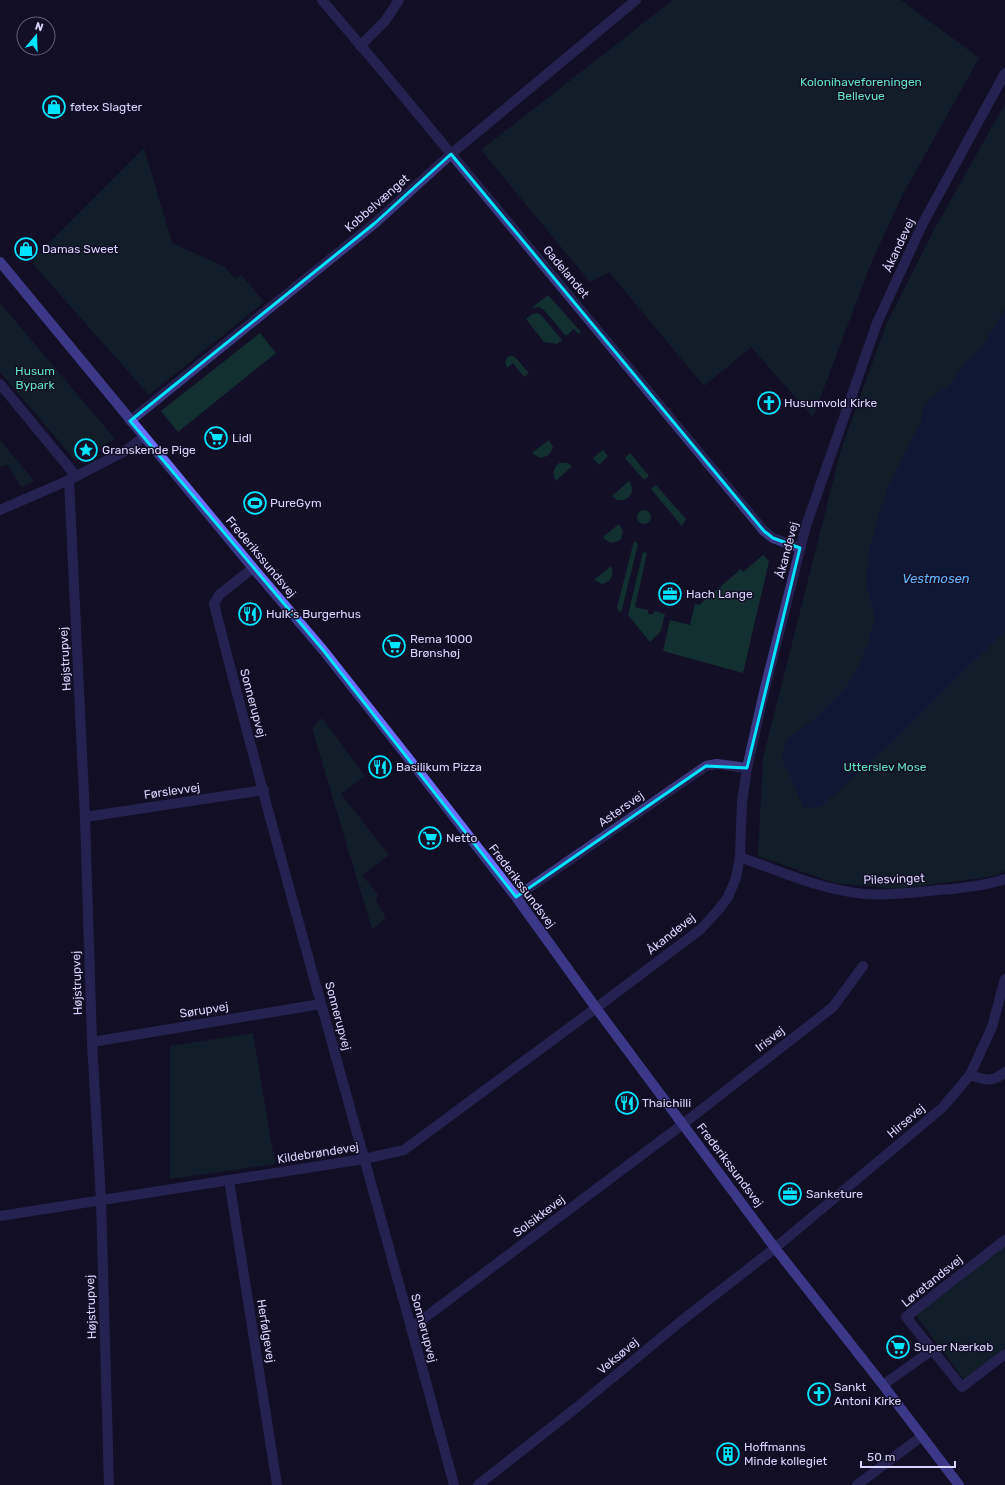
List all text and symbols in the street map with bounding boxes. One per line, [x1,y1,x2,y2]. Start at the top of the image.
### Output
north arrow [16,16,56,56]
text: N [33,20,45,34]
park label: Kolonihaveforeningen Bellevue [800,75,922,103]
shop icon: føtex Slagter [41,94,67,120]
place label: føtex Slagter [70,100,143,114]
street label: Kobbelvænget [342,171,412,235]
street label: Åkandevej [880,216,918,274]
shop icon: Damas Sweet [13,236,39,262]
place label: Damas Sweet [42,242,119,256]
street label: Gadelandet [540,243,592,301]
park label: Husum Bypark [15,364,55,392]
church icon: Husumvold Kirke [756,390,782,416]
place label: Husumvold Kirke [784,396,878,410]
supermarket icon: Lidl [203,425,229,451]
place label: Lidl [232,431,252,445]
place icon: Granskende Pige [73,437,99,463]
place label: Granskende Pige [102,443,196,457]
sports icon: PureGym [242,490,268,516]
place label: PureGym [270,496,322,510]
street label: Frederikssundsvej [223,514,299,600]
street label: Åkandevej [773,520,801,580]
water label: Vestmosen [902,571,970,586]
office icon: Hach Lange [657,581,683,607]
place label: Hach Lange [686,587,753,601]
restaurant icon: Hulk’s Burgerhus [237,601,263,627]
place label: Hulk’s Burgerhus [266,607,361,621]
street label: Højstrupvej [56,627,74,691]
place label: Rema 1000 Brønshøj [410,632,473,660]
supermarket icon: Rema 1000 Brønshøj [381,633,407,659]
street label: Sonnerupvej [237,667,269,739]
restaurant icon: Basilikum Pizza [367,754,393,780]
place label: Basilikum Pizza [396,760,482,774]
park label: Utterslev Mose [843,760,927,774]
street label: Førslevvej [143,780,201,802]
street label: Astersvej [596,788,646,830]
supermarket icon: Netto [417,825,443,851]
place label: Netto [446,831,477,845]
street label: Frederikssundsvej [486,841,558,931]
street label: Pilesvinget [863,871,925,887]
street label: Åkandevej [644,911,698,957]
street label: Højstrupvej [69,951,85,1015]
street label: Sonnerupvej [322,980,354,1052]
street label: Sørupvej [179,999,229,1021]
street label: Irisvej [753,1023,787,1055]
restaurant icon: Thaichilli [614,1090,640,1116]
place label: Thaichilli [642,1096,691,1110]
street label: Hirsevej [884,1101,928,1141]
street label: Frederikssundsvej [694,1120,766,1210]
street label: Kildebrøndevej [276,1140,360,1166]
office icon: Sanketure [777,1181,803,1207]
place label: Sanketure [806,1187,863,1201]
street label: Solsikkevej [510,1192,568,1240]
street label: Løvetandsvej [899,1252,965,1310]
street label: Højstrupvej [83,1275,99,1339]
street label: Sonnerupvej [408,1292,440,1364]
street label: Herfølgevej [254,1298,278,1364]
supermarket icon: Super Nærkøb [885,1334,911,1360]
street label: Veksøvej [595,1335,641,1377]
place label: Super Nærkøb [914,1340,993,1354]
place label: Sankt Antoni Kirke [834,1380,901,1408]
church icon: Sankt Antoni Kirke [806,1381,832,1407]
place label: Hoffmanns Minde kollegiet [744,1440,828,1468]
building icon: Hoffmanns Minde kollegiet [715,1441,741,1467]
scale bar [861,1443,955,1469]
text: 50 m [867,1450,895,1464]

